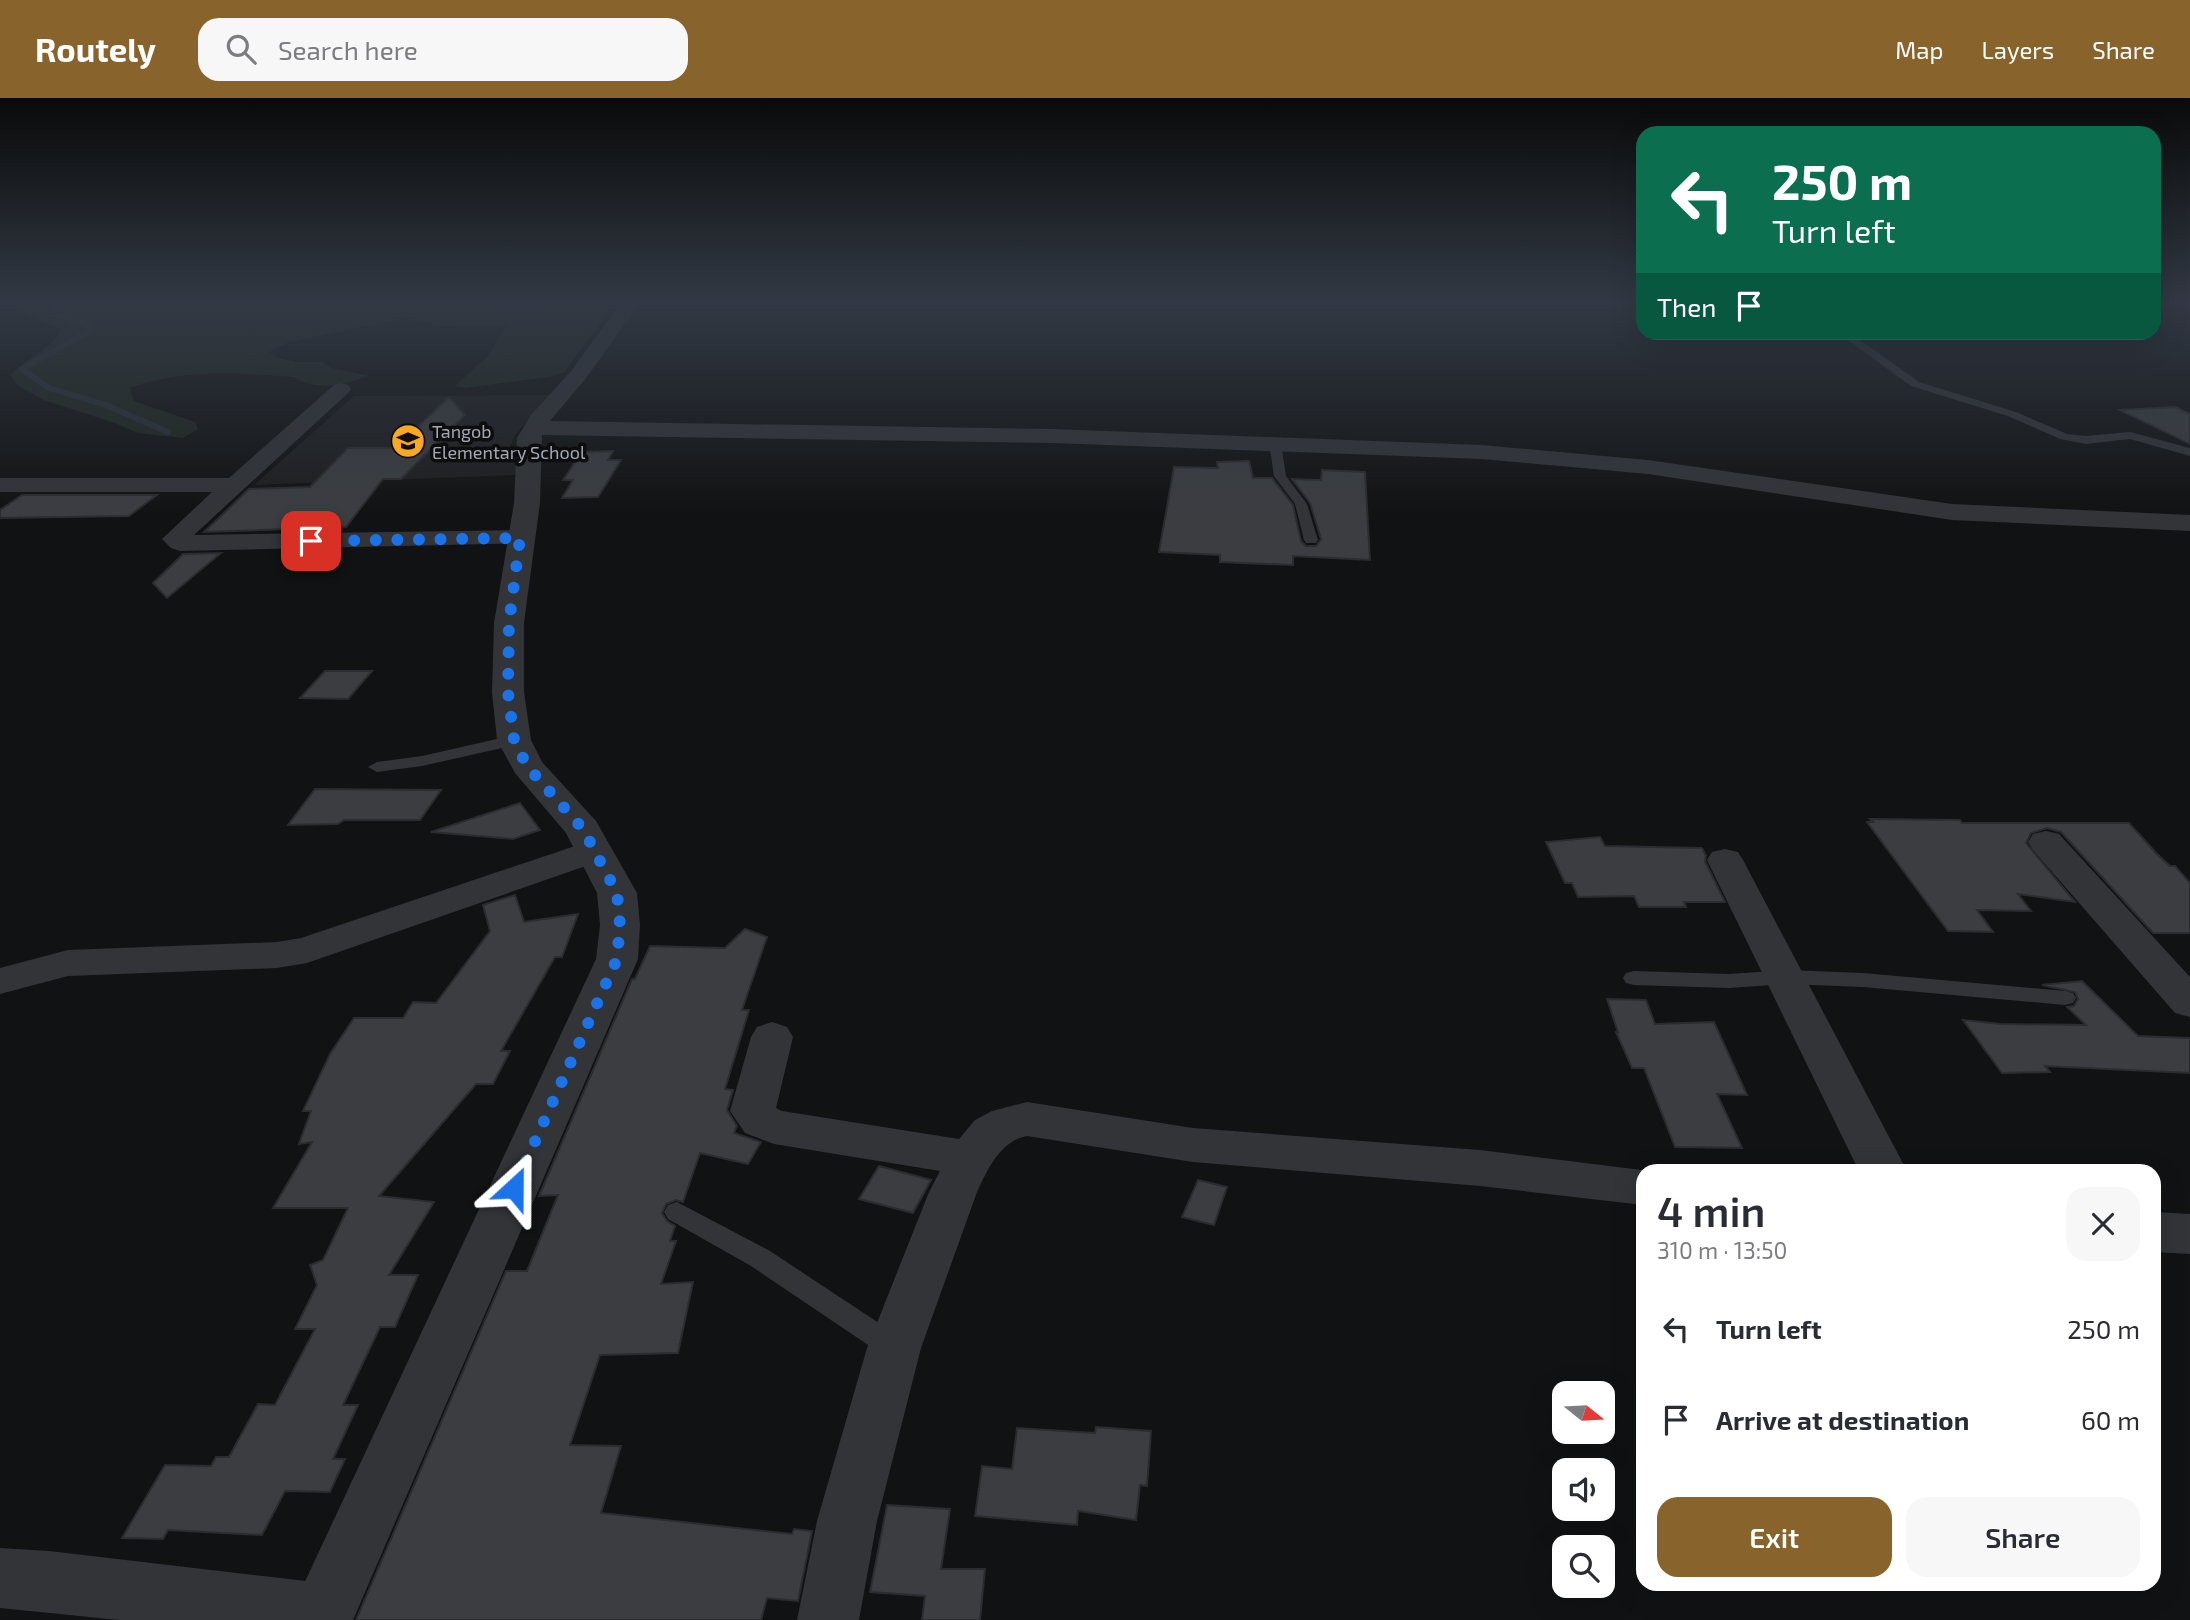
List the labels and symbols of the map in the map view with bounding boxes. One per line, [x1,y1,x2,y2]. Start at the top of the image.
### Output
place label: Tangob Elementary School [432,420,586,463]
school or university icon: Tangob Elementary School [389,422,427,460]
pin [281,511,341,571]
position arrow [477,1151,551,1225]
north arrow [1552,1381,1615,1444]

